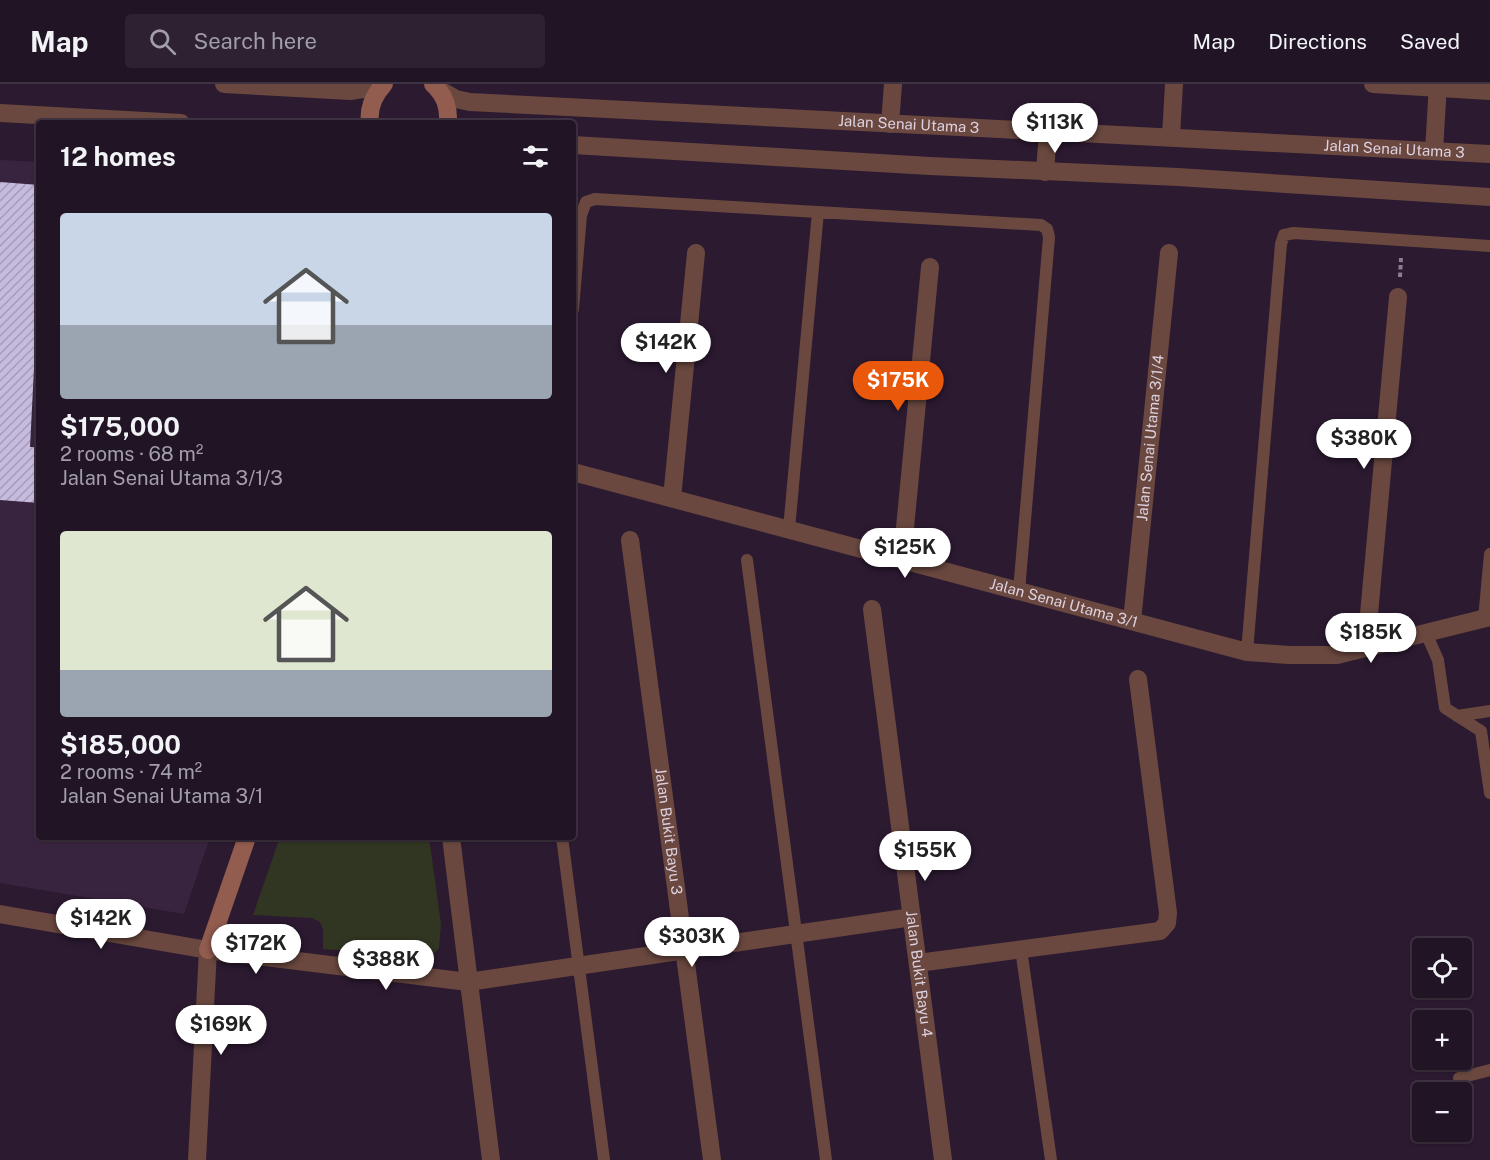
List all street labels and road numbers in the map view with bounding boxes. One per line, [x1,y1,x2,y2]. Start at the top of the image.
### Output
street label: Jalan Senai Utama 3 [838,112,980,136]
street label: Jalan Senai Utama 3 [1323,137,1465,161]
street label: Jalan Senai Utama 3/1/4 [1133,354,1167,522]
street label: Jalan Senai Utama 3/1 [988,575,1140,630]
street label: Jalan Bukit Bayu 3 [652,767,686,896]
street label: Jalan Bukit Bayu 4 [903,910,936,1038]

